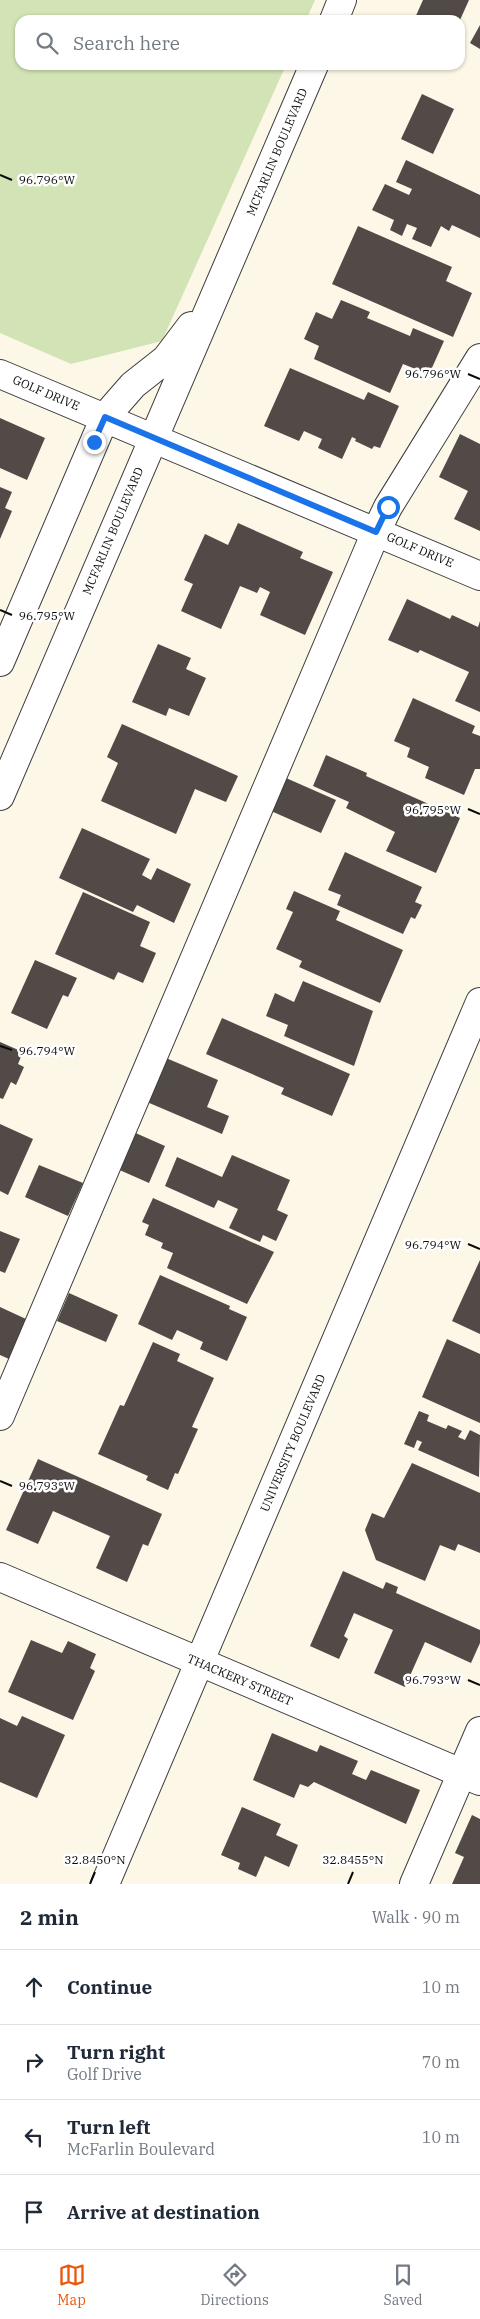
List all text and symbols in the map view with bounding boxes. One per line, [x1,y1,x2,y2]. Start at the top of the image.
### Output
search box [15,15,465,70]
icon: search [33,29,61,57]
text: Search here [73,31,180,55]
street label: MCFARLIN BOULEVARD [243,86,310,218]
text: 96.796°W [19,172,76,187]
text: 96.796°W [405,366,462,381]
street label: GOLF DRIVE [10,372,82,413]
route end [83,431,106,454]
street label: MCFARLIN BOULEVARD [79,465,146,597]
route start [377,496,400,519]
street label: GOLF DRIVE [384,529,456,570]
text: 96.795°W [19,608,76,623]
text: 96.795°W [405,802,462,817]
text: 96.794°W [19,1043,76,1058]
text: 96.794°W [405,1237,462,1252]
street label: UNIVERSITY BOULEVARD [257,1372,328,1514]
text: 96.793°W [19,1478,76,1493]
street label: THACKERY STREET [185,1651,295,1709]
text: 96.793°W [405,1672,462,1687]
text: 32.8450°N [64,1852,126,1867]
text: 32.8455°N [322,1852,384,1867]
text: 2 min [20,1903,79,1931]
text: Walk · 90 m [372,1907,460,1927]
icon: ahead [20,1973,48,2001]
text: Continue [67,1975,152,1999]
text: 10 m [422,1977,460,1997]
text: Turn right [67,2040,165,2064]
icon: right [20,2048,48,2076]
text: 70 m [422,2052,460,2072]
text: Golf Drive [67,2064,142,2084]
text: Turn left [67,2115,150,2139]
icon: left [20,2123,48,2151]
text: 10 m [422,2127,460,2147]
text: McFarlin Boulevard [67,2139,215,2159]
icon: arrive [20,2198,48,2226]
text: Arrive at destination [67,2200,260,2224]
tab: Map [57,2261,86,2309]
tab: Directions [200,2261,269,2309]
tab: Saved [383,2261,423,2309]

